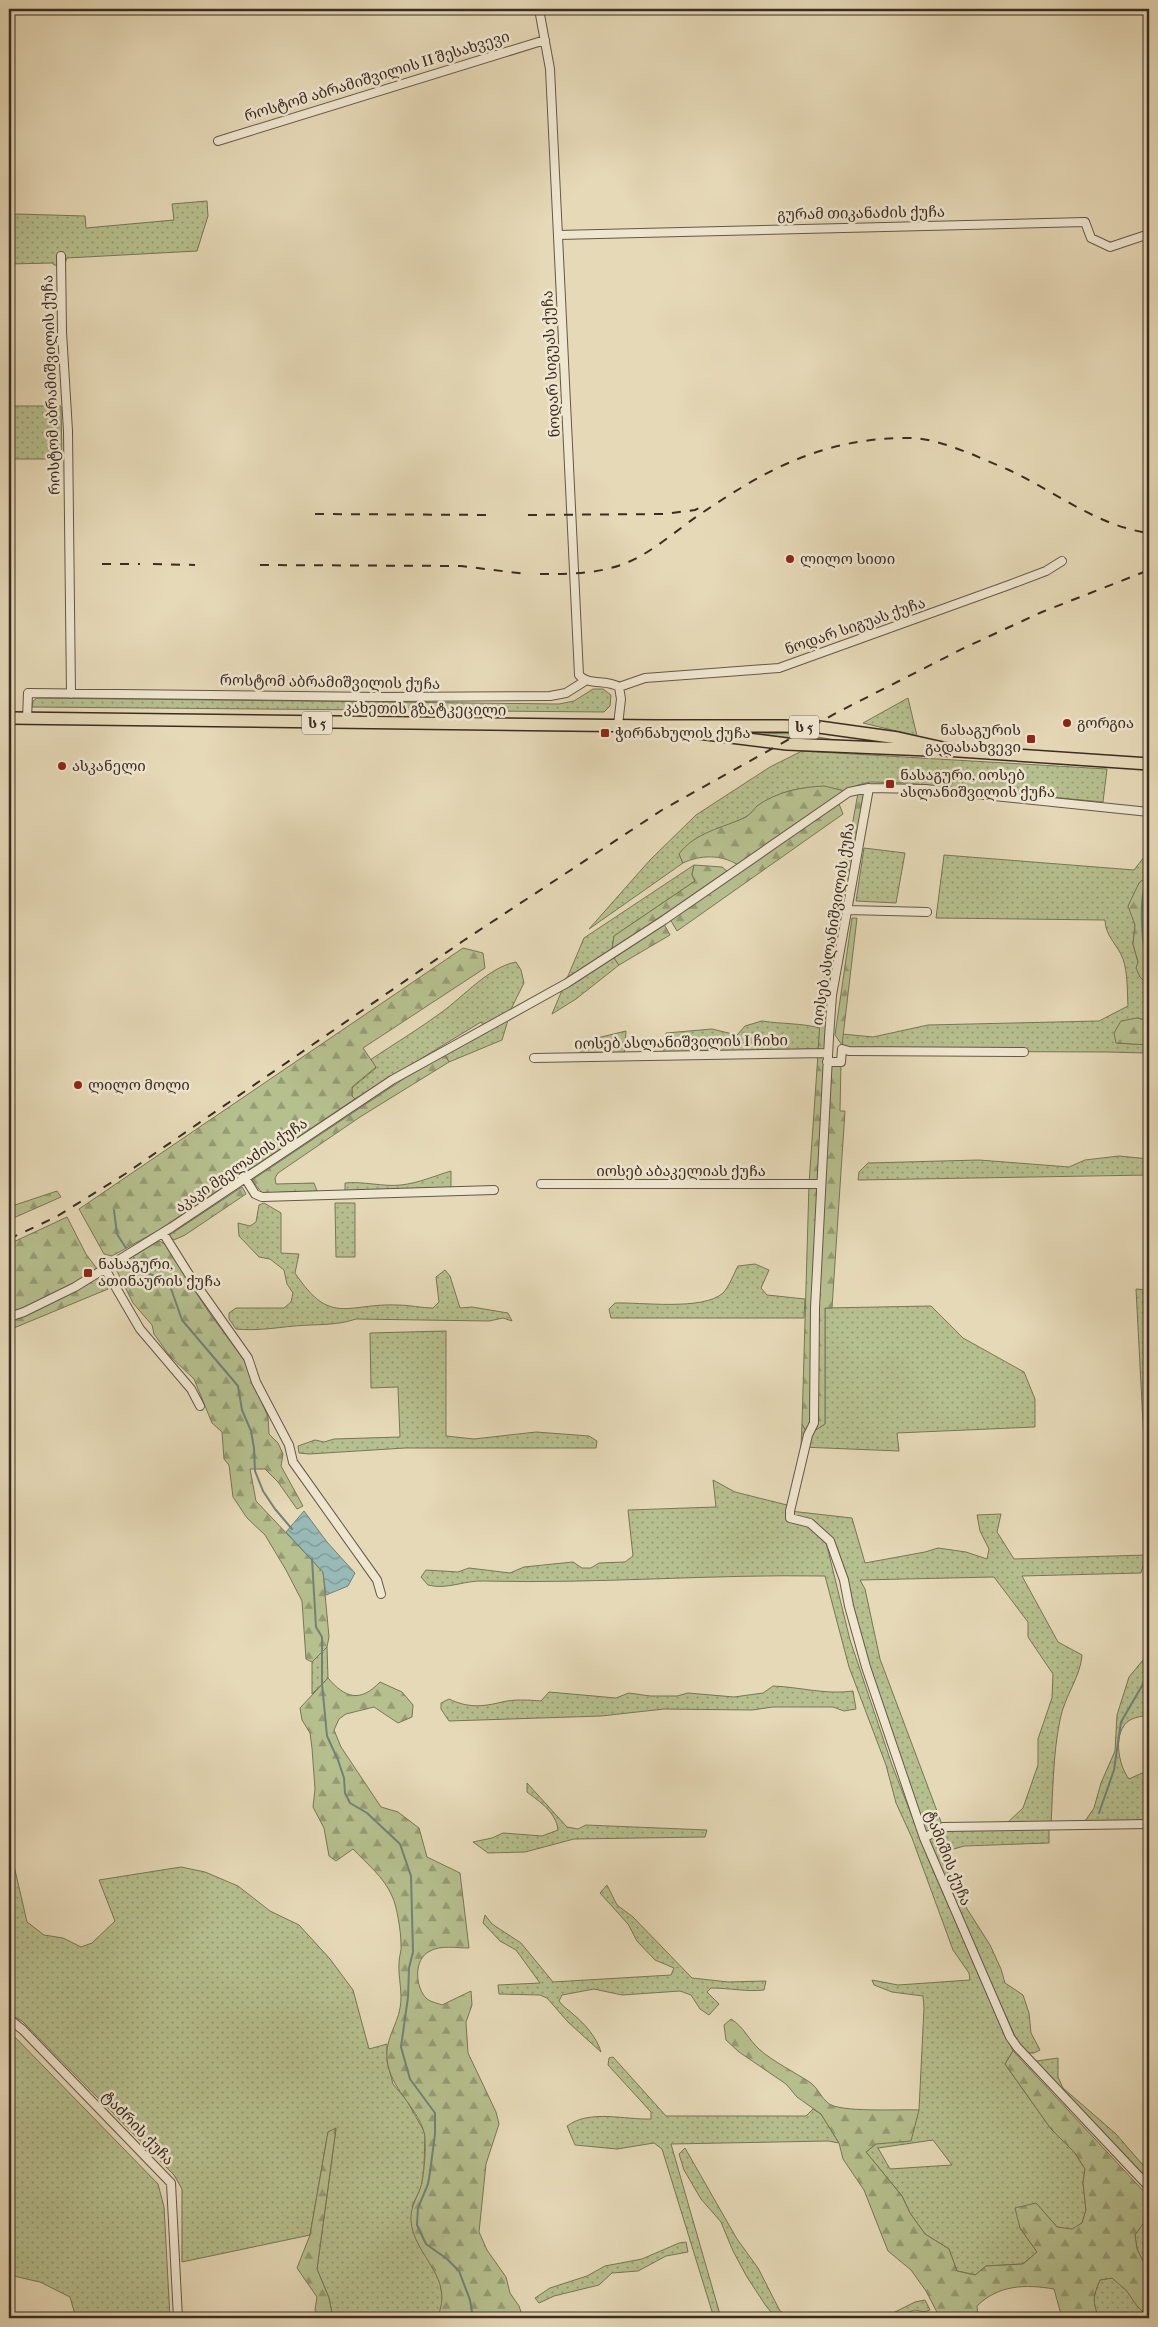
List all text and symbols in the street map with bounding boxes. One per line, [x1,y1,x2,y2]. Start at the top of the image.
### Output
street label: როსტომ აბრამიშვილის II შესახვევი [242,27,512,125]
street label: გურამ თიკანაძის ქუჩა [777,203,945,223]
street label: როსტომ აბრამიშვილის ქუჩა [38,275,64,495]
street label: ნოდარ სიგუას ქუჩა [538,290,564,438]
place label: ლილო სითი [800,550,895,568]
marker: ლილო სითი [784,553,796,565]
street label: ნოდარ სიგუას ქუჩა [782,594,928,658]
street label: როსტომ აბრამიშვილის ქუჩა [220,671,440,693]
street label: კახეთის გზატკეცილი [344,699,506,719]
road number: ს 5 [302,711,332,734]
place label: გორგია [1077,714,1134,732]
road number: ს 5 [789,716,819,739]
marker: გორგია [1061,717,1073,729]
place label: ნასაგურის გადასახვევი [925,721,1021,756]
place label: ჭირნახულის ქუჩა [615,724,751,742]
marker: ჭირნახულის ქუჩა [599,727,611,739]
marker: ნასაგურის გადასახვევი [1025,733,1037,745]
place label: ასკანელი [72,757,146,775]
marker: ასკანელი [56,760,68,772]
place label: ნასაგური, იოსებ ასლანიშვილის ქუჩა [900,766,1055,801]
marker: ნასაგური, იოსებ ასლანიშვილის ქუჩა [884,778,896,790]
street label: იოსებ ასლანიშვილის ქუჩა [808,821,858,1027]
street label: იოსებ ასლანიშვილის I ჩიხი [574,1031,788,1053]
place label: ლილო მოლი [88,1076,190,1094]
marker: ლილო მოლი [72,1079,84,1091]
street label: აკაკი მგელაძის ქუჩა [171,1114,311,1216]
street label: იოსებ აბაკელიას ქუჩა [596,1162,766,1180]
place label: ნასაგური, ათინაურის ქუჩა [98,1255,221,1290]
marker: ნასაგური, ათინაურის ქუჩა [82,1267,94,1279]
street label: ტამიშის ქუჩა [921,1808,975,1908]
street label: ტაძრის ქუჩა [98,2087,178,2169]

